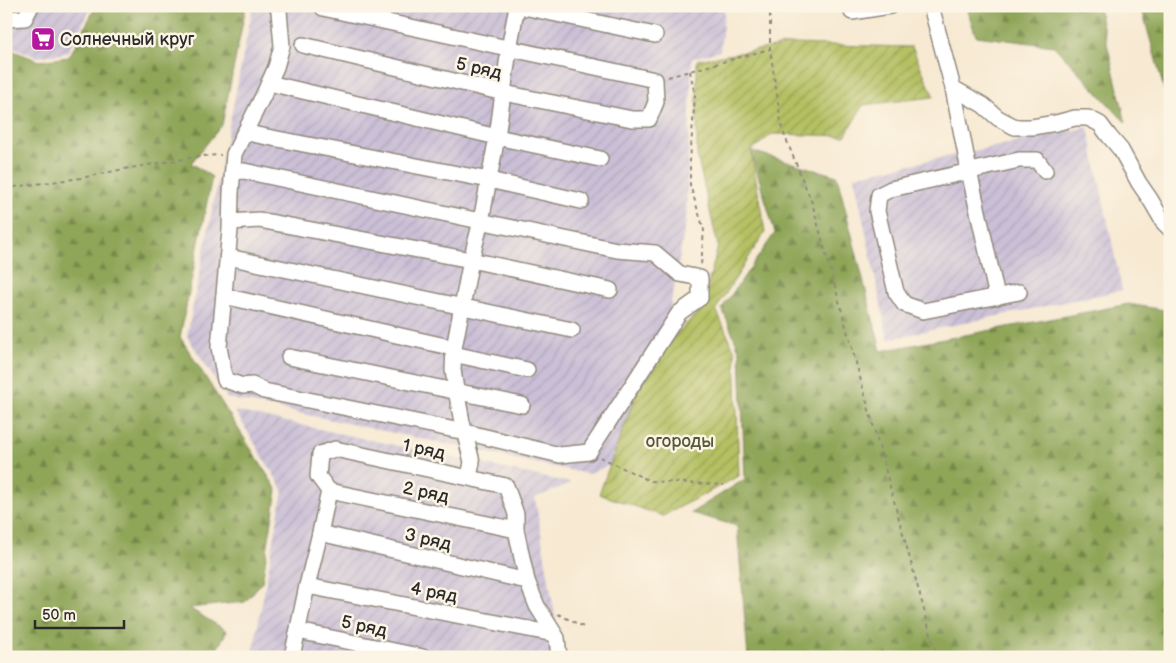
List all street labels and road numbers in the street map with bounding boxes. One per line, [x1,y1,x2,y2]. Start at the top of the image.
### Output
street label: 5 ряд [454,53,504,84]
street label: 1 ряд [401,435,447,464]
street label: 2 ряд [401,477,451,508]
street label: 3 ряд [403,524,453,555]
street label: 4 ряд [409,578,459,607]
street label: 5 ряд [339,611,389,642]

